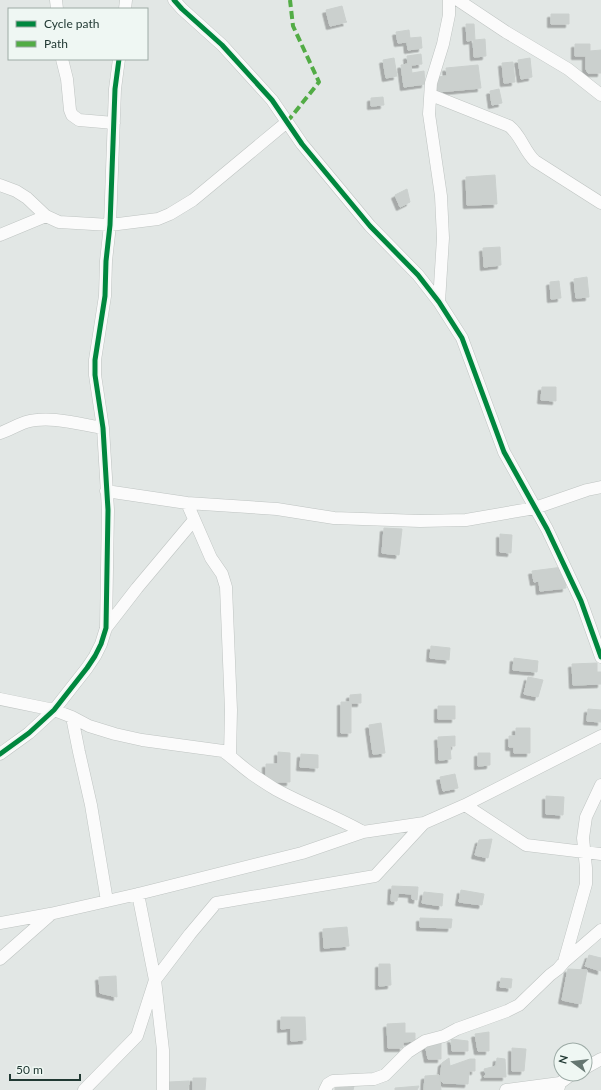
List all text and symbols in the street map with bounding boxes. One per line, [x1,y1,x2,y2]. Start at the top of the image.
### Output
legend [8,8,148,60]
text: Cycle path [44,16,99,31]
text: Path [44,36,68,51]
north arrow [553,1042,593,1082]
text: N [555,1054,570,1065]
scale bar [10,1056,80,1082]
text: 50 m [16,1062,43,1077]

